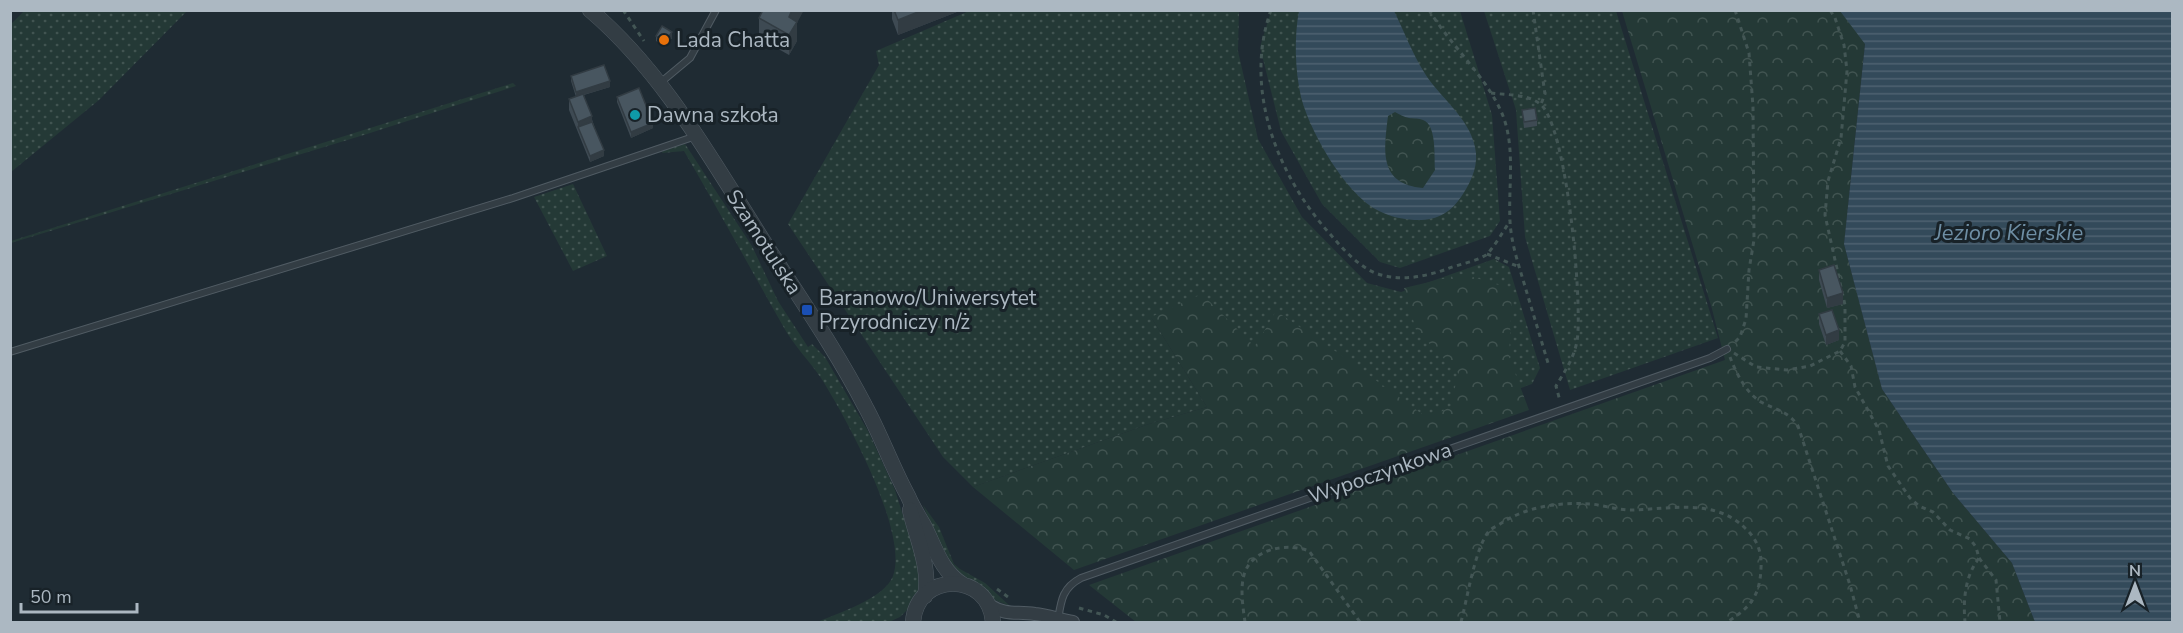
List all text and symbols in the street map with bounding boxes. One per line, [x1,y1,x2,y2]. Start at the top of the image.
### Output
place label: Lada Chatta [676,26,790,54]
marker: Lada Chatta [657,33,671,47]
place label: Dawna szkoła [647,101,779,129]
marker: Dawna szkoła [628,108,642,122]
street label: Szamotulska [720,184,808,300]
water label: Jezioro Kierskie [1934,218,2084,248]
place label: Baranowo/Uniwersytet Przyrodniczy n/ż [819,284,1037,336]
marker: Baranowo/Uniwersytet Przyrodniczy n/ż [800,303,814,317]
street label: Wypoczynkowa [1305,435,1455,511]
north arrow [2105,555,2165,615]
text: N [2129,560,2141,582]
scale bar [21,576,136,614]
text: 50 m [30,585,72,609]

